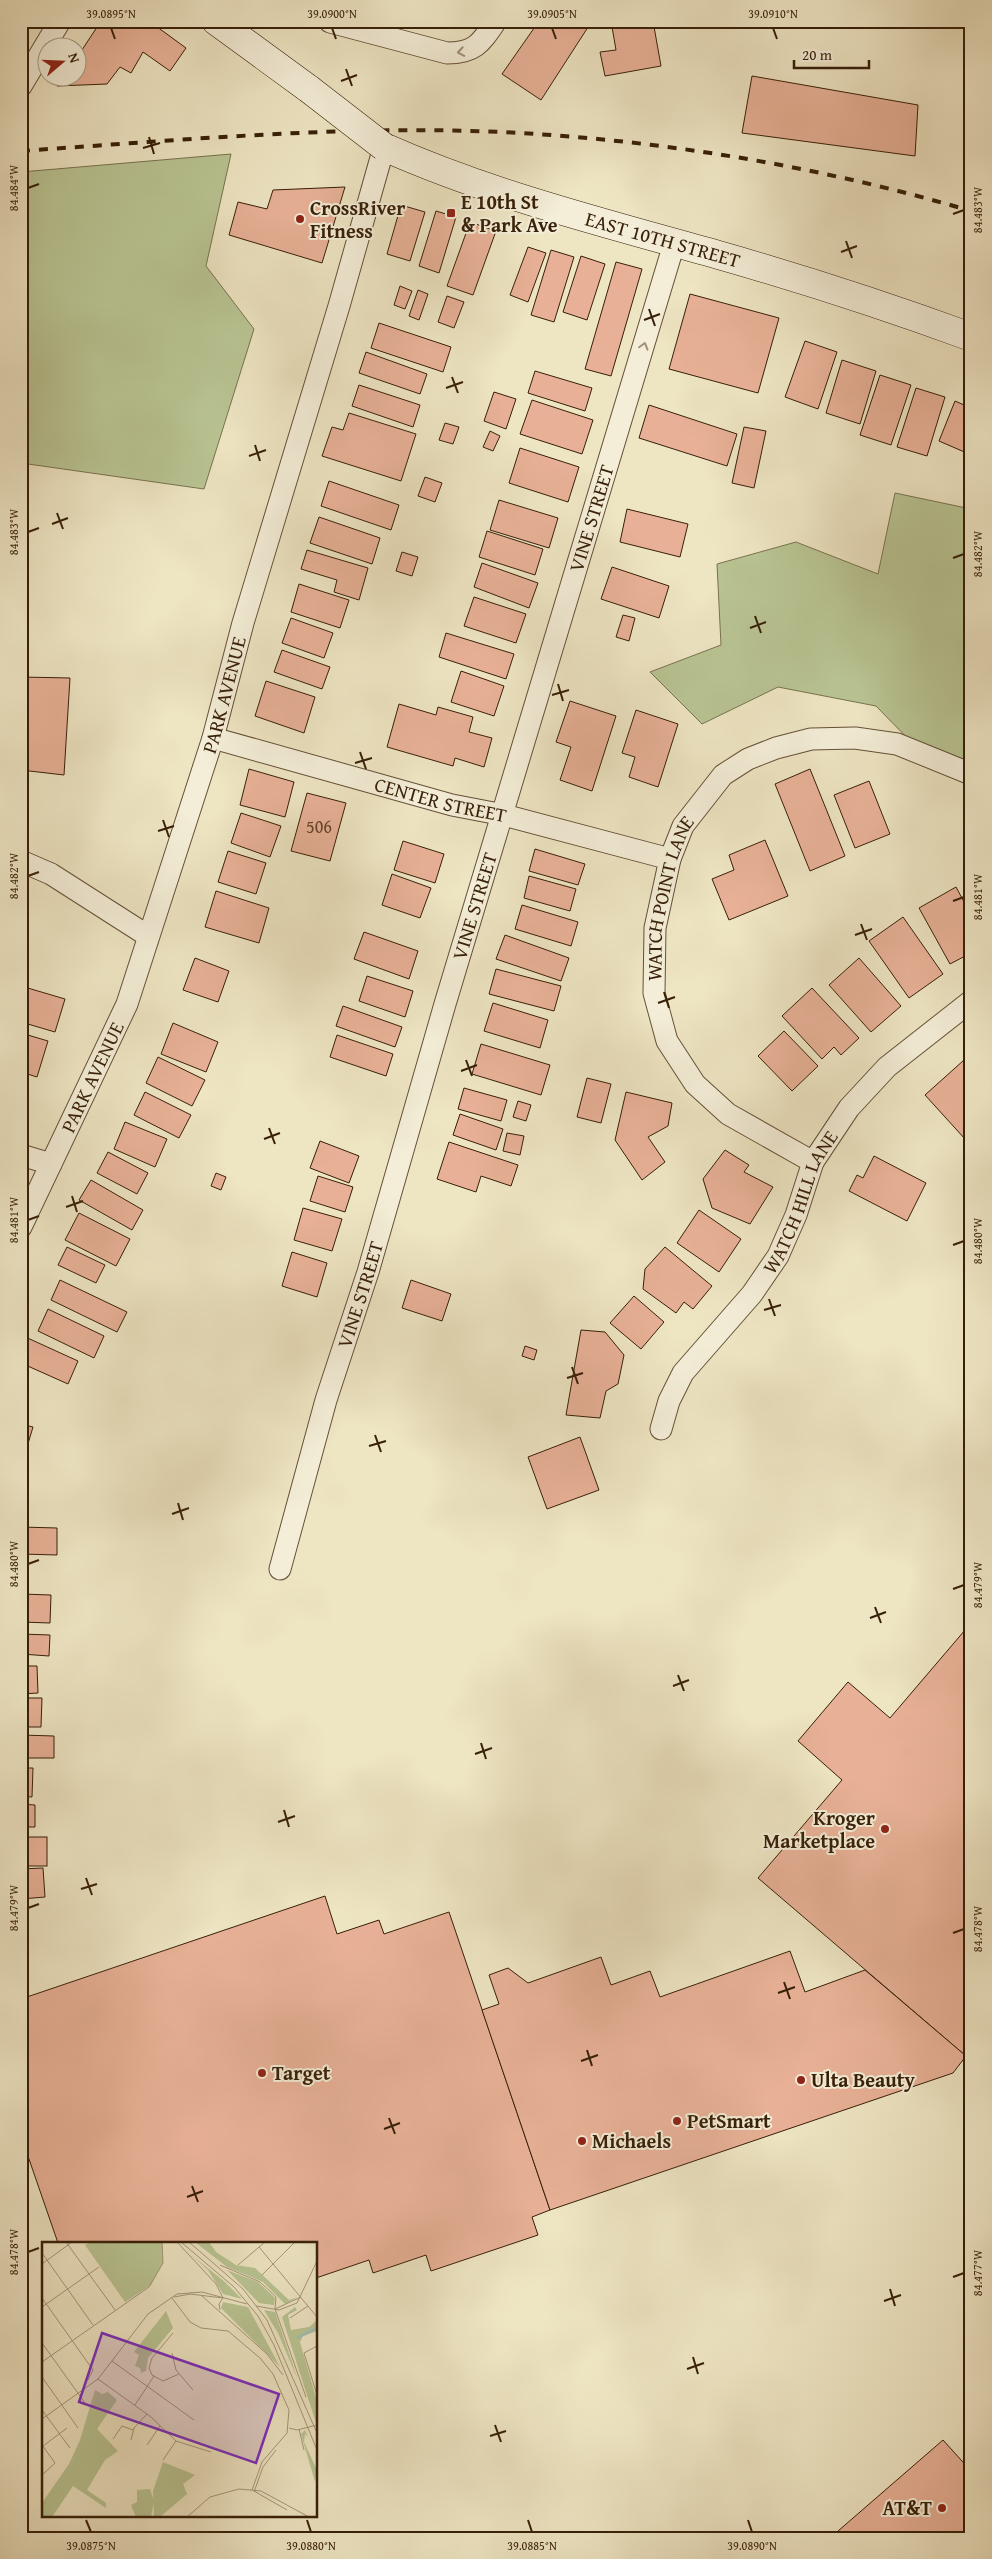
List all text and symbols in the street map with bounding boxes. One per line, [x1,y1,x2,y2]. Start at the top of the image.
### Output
text: 39.0895°N [86,5,136,22]
text: 39.0900°N [307,5,357,22]
text: 39.0905°N [527,5,577,22]
text: 39.0910°N [748,5,798,22]
north arrow [38,38,88,88]
scale bar [794,38,870,70]
text: 20 m [802,44,833,65]
one-way arrow [456,46,465,56]
text: N [63,50,85,66]
text: 84.484°W [5,164,22,211]
text: 84.483°W [969,186,986,233]
place label: E 10th St & Park Ave [461,187,558,239]
place label: CrossRiver Fitness [310,193,405,245]
street label: EAST 10TH STREET [582,203,744,275]
marker: E 10th St & Park Ave [445,207,457,219]
marker: CrossRiver Fitness [294,213,306,225]
one-way arrow [638,342,648,350]
street label: VINE STREET [561,461,621,575]
text: 84.483°W [5,508,22,555]
text: 84.482°W [969,530,986,577]
street label: PARK AVENUE [194,633,253,757]
street label: CENTER STREET [371,769,509,829]
street label: WATCH POINT LANE [639,809,700,981]
house number: 506 [306,813,332,840]
street label: VINE STREET [444,849,504,963]
text: 84.482°W [5,852,22,899]
text: 84.481°W [969,873,986,920]
street label: PARK AVENUE [53,1017,131,1137]
street label: WATCH HILL LANE [755,1124,844,1279]
text: 84.481°W [5,1196,22,1243]
text: 84.480°W [969,1217,986,1264]
street label: VINE STREET [329,1238,390,1352]
text: 84.480°W [5,1540,22,1587]
text: 84.479°W [969,1561,986,1608]
place label: Kroger Marketplace [763,1803,875,1855]
marker: Kroger Marketplace [879,1823,891,1835]
text: 84.479°W [5,1884,22,1931]
text: 84.478°W [969,1905,986,1952]
place label: Target [272,2058,331,2087]
place label: Ulta Beauty [811,2065,915,2094]
marker: Target [256,2067,268,2079]
marker: Ulta Beauty [795,2074,807,2086]
place label: PetSmart [687,2106,771,2135]
marker: PetSmart [671,2115,683,2127]
place label: Michaels [592,2126,671,2155]
marker: Michaels [576,2135,588,2147]
text: 84.478°W [5,2228,22,2275]
inset map [42,2242,318,2516]
text: 84.477°W [969,2249,986,2296]
place label: AT&T [883,2493,932,2522]
marker: AT&T [936,2502,948,2514]
text: 39.0875°N [66,2537,116,2554]
text: 39.0880°N [286,2537,336,2554]
text: 39.0885°N [507,2537,557,2554]
text: 39.0890°N [727,2537,777,2554]

